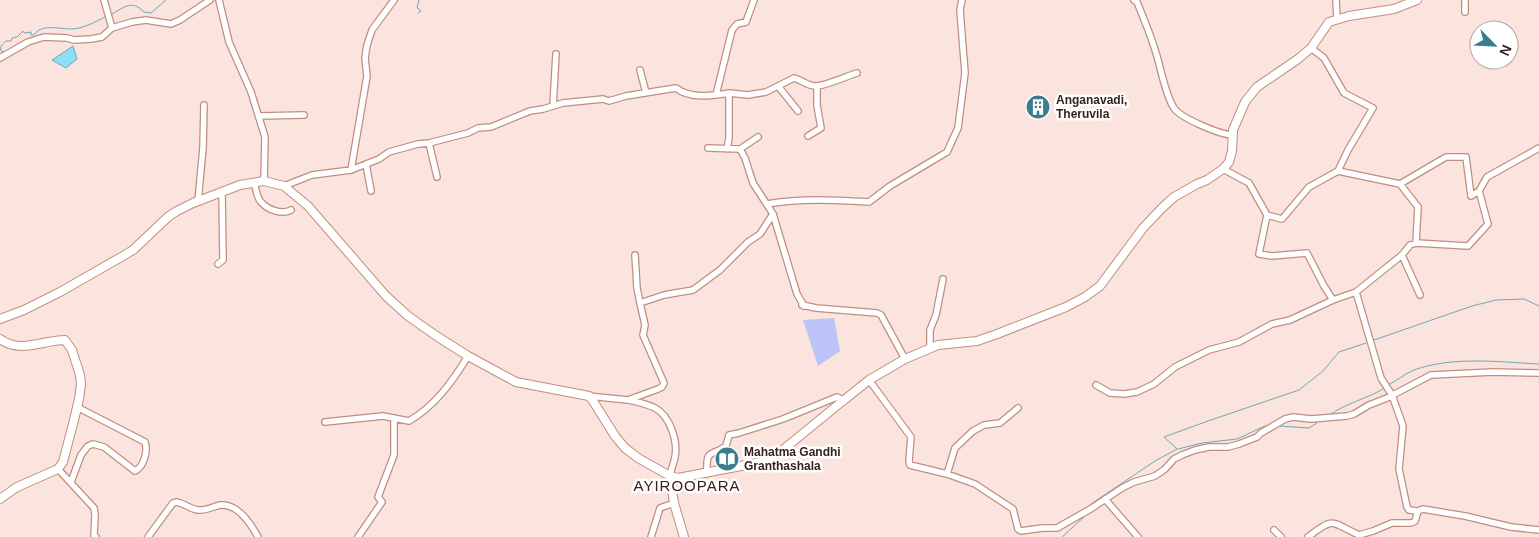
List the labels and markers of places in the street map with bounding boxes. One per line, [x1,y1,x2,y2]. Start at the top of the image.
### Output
place label: Anganavadi, Theruvila [1056,93,1127,121]
building icon: Anganavadi, Theruvila [1025,94,1051,120]
place label: Mahatma Gandhi Granthashala [744,445,841,473]
library icon: Mahatma Gandhi Granthashala [714,446,740,472]

